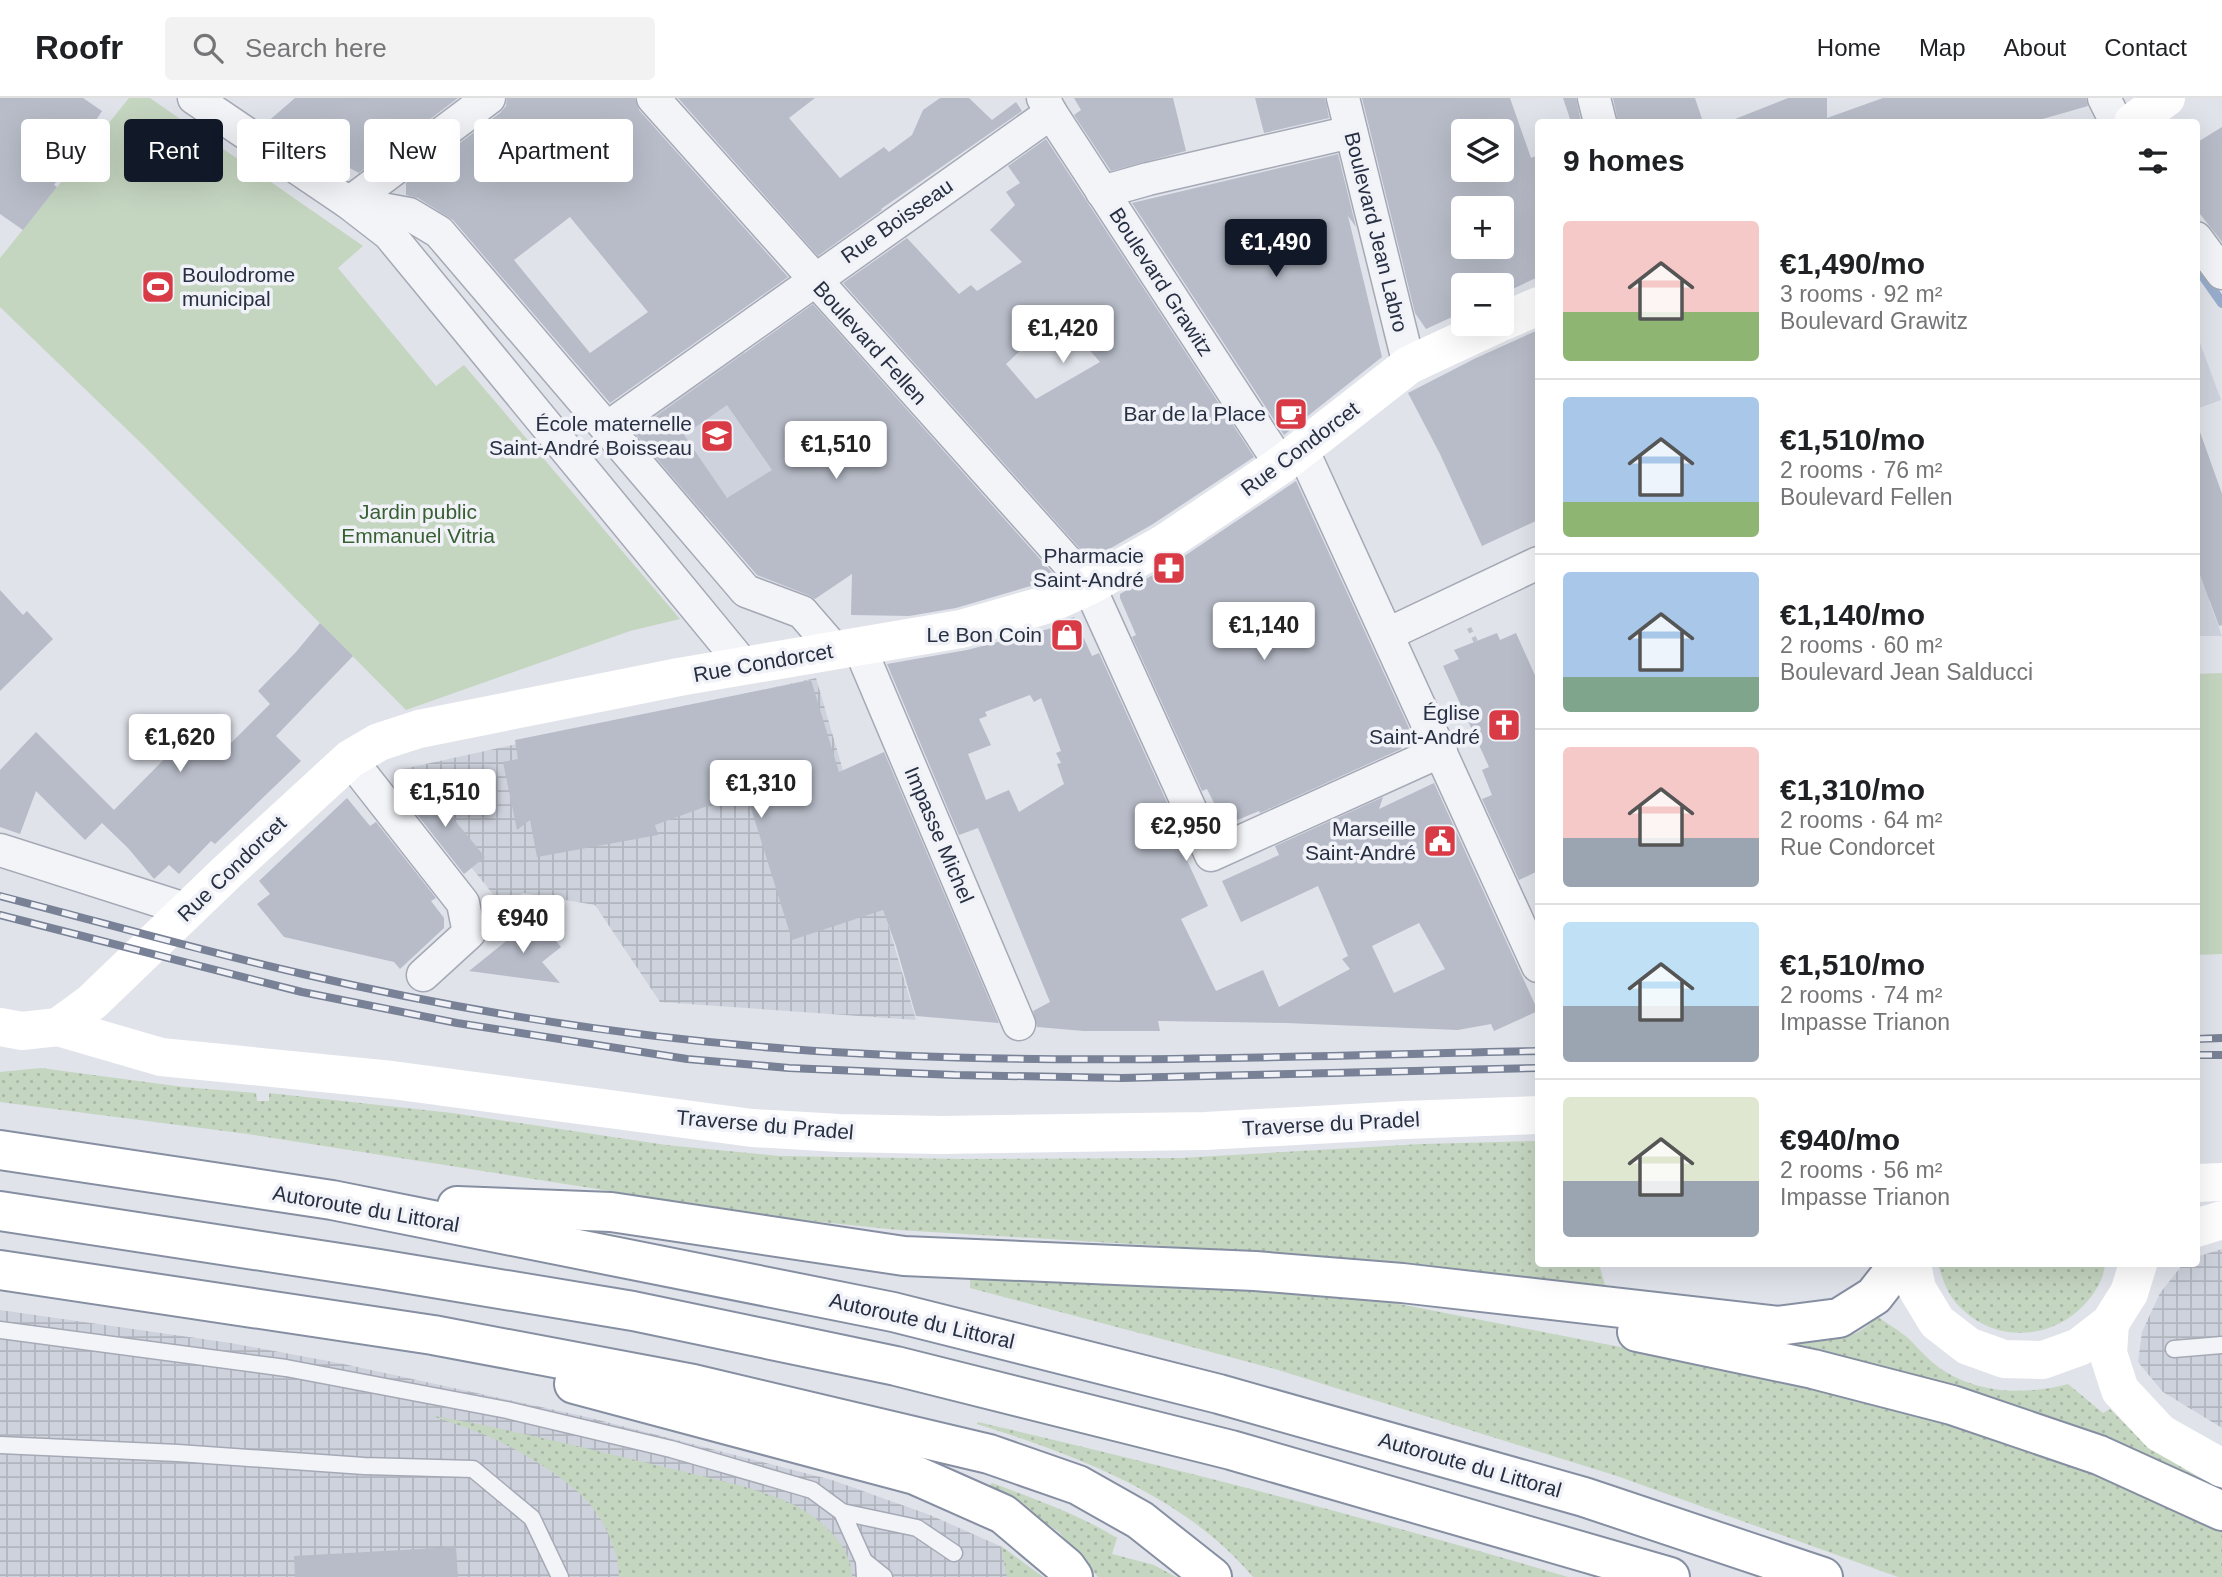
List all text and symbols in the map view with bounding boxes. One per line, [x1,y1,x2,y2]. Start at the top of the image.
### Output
search box [165,17,655,80]
text: Roofr [35,29,123,66]
icon: search [189,29,227,67]
text: Search here [245,33,387,63]
text: Home [1817,34,1881,61]
text: Map [1919,34,1966,61]
text: About [2004,34,2066,61]
text: Contact [2104,34,2187,61]
chip: Buy [21,119,110,182]
chip: Rent [124,119,223,182]
chip: Filters [237,119,350,182]
chip: New [364,119,460,182]
chip: Apartment [474,119,633,182]
map controls [1451,119,1514,336]
button: layers [1451,119,1514,182]
street label: Boulevard Jean Labro [1340,129,1412,334]
icon: filters [2134,142,2172,180]
text: 9 homes [1563,144,1685,177]
street label: Rue Boisseau [837,174,957,268]
button: + [1451,196,1514,259]
street label: Boulevard Grawitz [1105,204,1218,360]
pin: €1,490 [1219,220,1333,279]
text: €1,490 [1241,229,1311,255]
text: €1,490/mo [1780,247,1925,280]
icon: home [1619,249,1703,333]
place label: Boulodrome municipal [182,263,295,310]
sports icon: Boulodrome municipal [139,268,177,306]
button: − [1451,273,1514,336]
street label: Boulevard Fellen [809,276,932,409]
text: 3 rooms · 92 m² [1780,281,1942,307]
pin: €1,420 [1006,306,1120,365]
text: Boulevard Grawitz [1780,308,1968,334]
text: €1,420 [1028,315,1098,341]
cafe icon: Bar de la Place [1272,395,1310,433]
street label: Rue Condorcet [1236,397,1363,500]
place label: Bar de la Place [1124,402,1266,425]
place label: École maternelle Saint-André Boisseau [489,412,692,459]
school or university icon: École maternelle Saint-André Boisseau [698,417,736,455]
pin: €1,510 [779,422,893,481]
text: €1,510/mo [1780,423,1925,456]
icon: home [1619,425,1703,509]
text: €1,510 [801,431,871,457]
text: 2 rooms · 76 m² [1780,457,1942,483]
text: Boulevard Fellen [1780,484,1953,510]
park label: Jardin public Emmanuel Vitria [341,500,495,547]
place label: Pharmacie Saint-André [1033,544,1144,591]
pharmacy icon: Pharmacie Saint-André [1150,549,1188,587]
text: €1,140/mo [1780,598,1925,631]
icon: home [1619,600,1703,684]
pin: €1,140 [1207,602,1321,662]
text: €1,140 [1229,612,1299,638]
shop icon: Le Bon Coin [1048,616,1086,654]
place label: Le Bon Coin [926,623,1042,646]
text: 2 rooms · 60 m² [1780,632,1942,658]
street label: Rue Condorcet [691,639,835,686]
text: Boulevard Jean Salducci [1780,659,2033,685]
place label: Église Saint-André [1369,701,1480,748]
church icon: Église Saint-André [1485,706,1523,744]
pin: €1,620 [123,714,237,774]
text: €1,620 [145,724,215,750]
pin: €1,310 [704,760,818,820]
street label: Impasse Michel [900,763,979,906]
pin: €1,510 [388,770,502,829]
text: €1,310 [726,770,796,796]
text: €1,310/mo [1780,773,1925,806]
icon: home [1619,775,1703,859]
text: €1,510 [410,779,480,805]
pin: €2,950 [1129,804,1243,863]
text: 2 rooms · 64 m² [1780,807,1942,833]
street label: Rue Condorcet [173,811,291,926]
text: €2,950 [1151,813,1221,839]
place label: Marseille Saint-André [1305,817,1416,864]
public building icon: Marseille Saint-André [1421,822,1459,860]
text: Rue Condorcet [1780,834,1935,860]
pin: €940 [482,896,564,955]
text: €940 [497,905,549,931]
text: €1,510/mo [1780,948,1925,981]
icon: home [1619,950,1703,1034]
text: 2 rooms · 74 m² [1780,982,1942,1008]
text: Impasse Trianon [1780,1009,1950,1035]
street label: Traverse du Pradel [675,1105,855,1144]
street label: Traverse du Pradel [1242,1107,1420,1140]
text: €940/mo [1780,1123,1900,1156]
icon: home [1619,1125,1703,1209]
text: 2 rooms · 56 m² [1780,1157,1942,1183]
street label: Autoroute du Littoral [271,1181,461,1236]
text: Impasse Trianon [1780,1184,1950,1210]
street label: Autoroute du Littoral [827,1288,1017,1353]
street label: Autoroute du Littoral [1376,1427,1564,1502]

